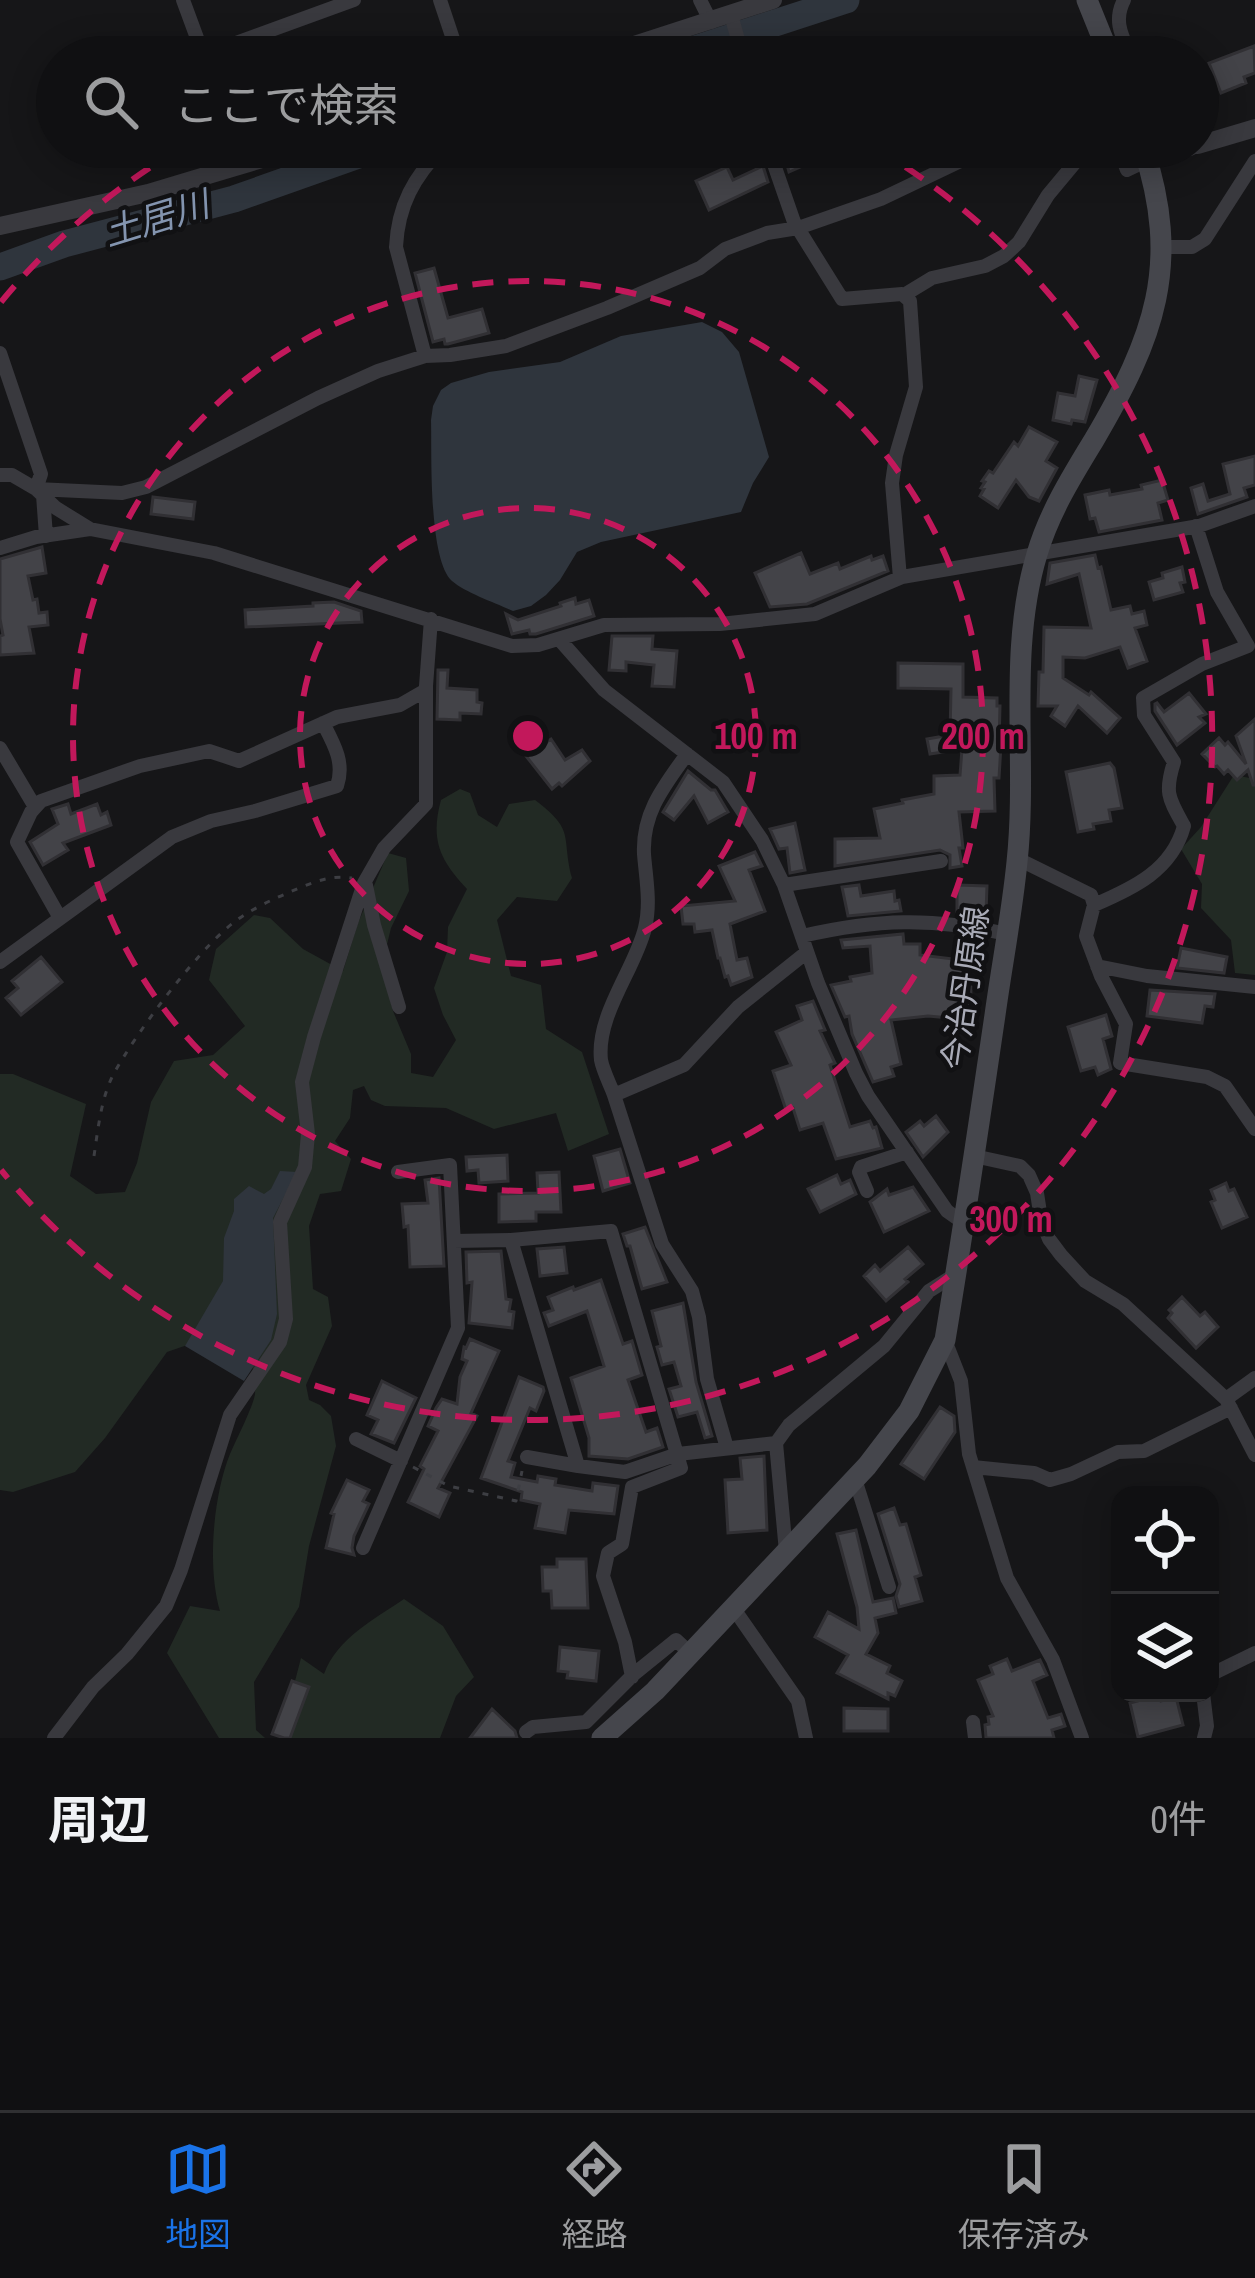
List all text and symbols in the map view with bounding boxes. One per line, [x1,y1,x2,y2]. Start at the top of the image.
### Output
search box [36,36,1219,168]
icon: search [78,69,144,135]
text: ここで検索 [174,74,399,135]
water label: 土居川 [97,178,218,257]
text: 100 m [714,712,798,760]
text: 200 m [941,712,1025,760]
centre of rings [507,715,549,757]
street label: 今治丹原線 [932,903,998,1073]
text: 300 m [969,1195,1053,1243]
map controls [1111,1486,1219,1702]
button: locate [1111,1486,1219,1594]
button: layers [1111,1594,1219,1702]
text: 周辺 [48,1785,150,1854]
text: 0件 [1150,1793,1207,1845]
tab: 地図 [165,2136,231,2256]
tab: 経路 [561,2136,627,2256]
tab: 保存済み [958,2136,1090,2256]

